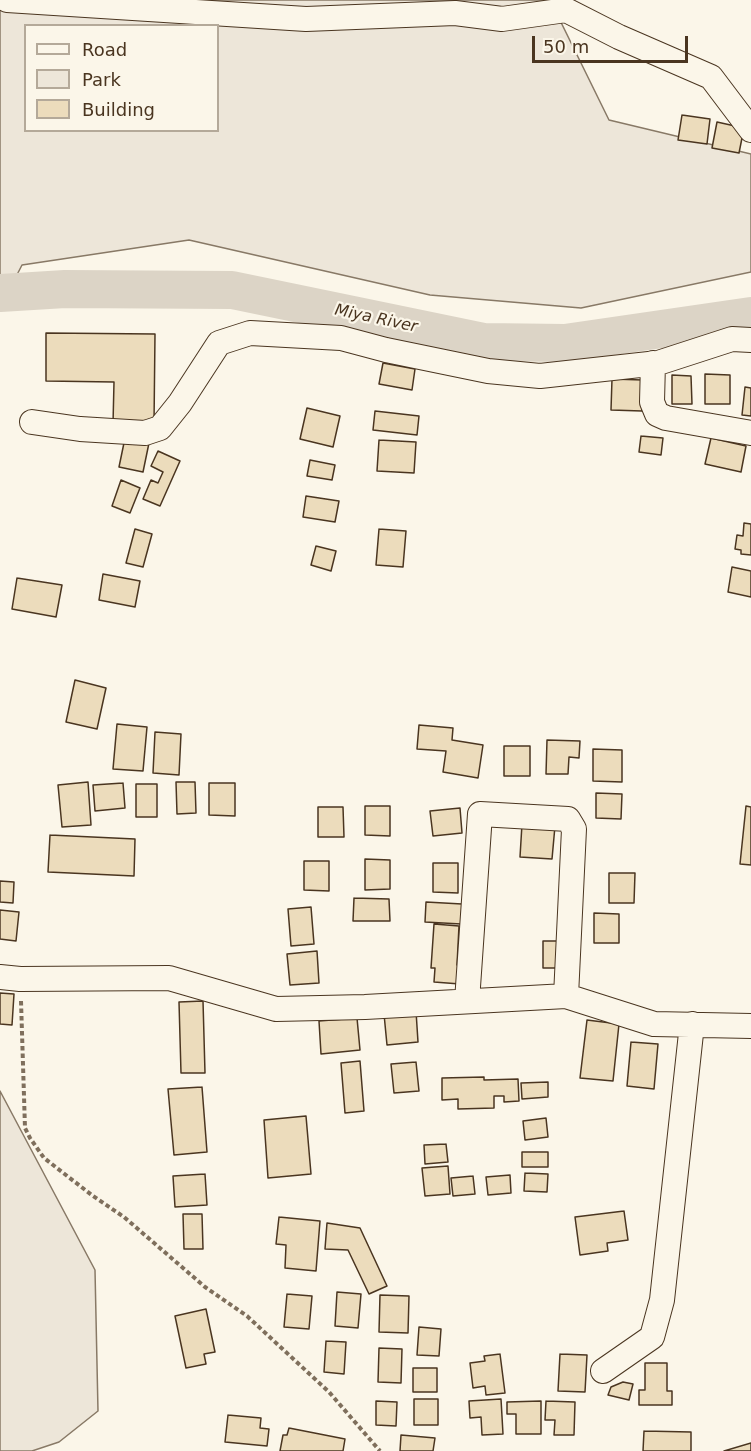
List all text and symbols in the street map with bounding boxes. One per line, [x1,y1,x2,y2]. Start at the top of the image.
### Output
legend [24,24,219,132]
scale bar [535,24,691,62]
text: 50 m [543,36,589,57]
text: Road [82,39,127,60]
text: Park [82,69,121,90]
text: Building [82,99,155,120]
water label: Miya River [333,301,419,337]

